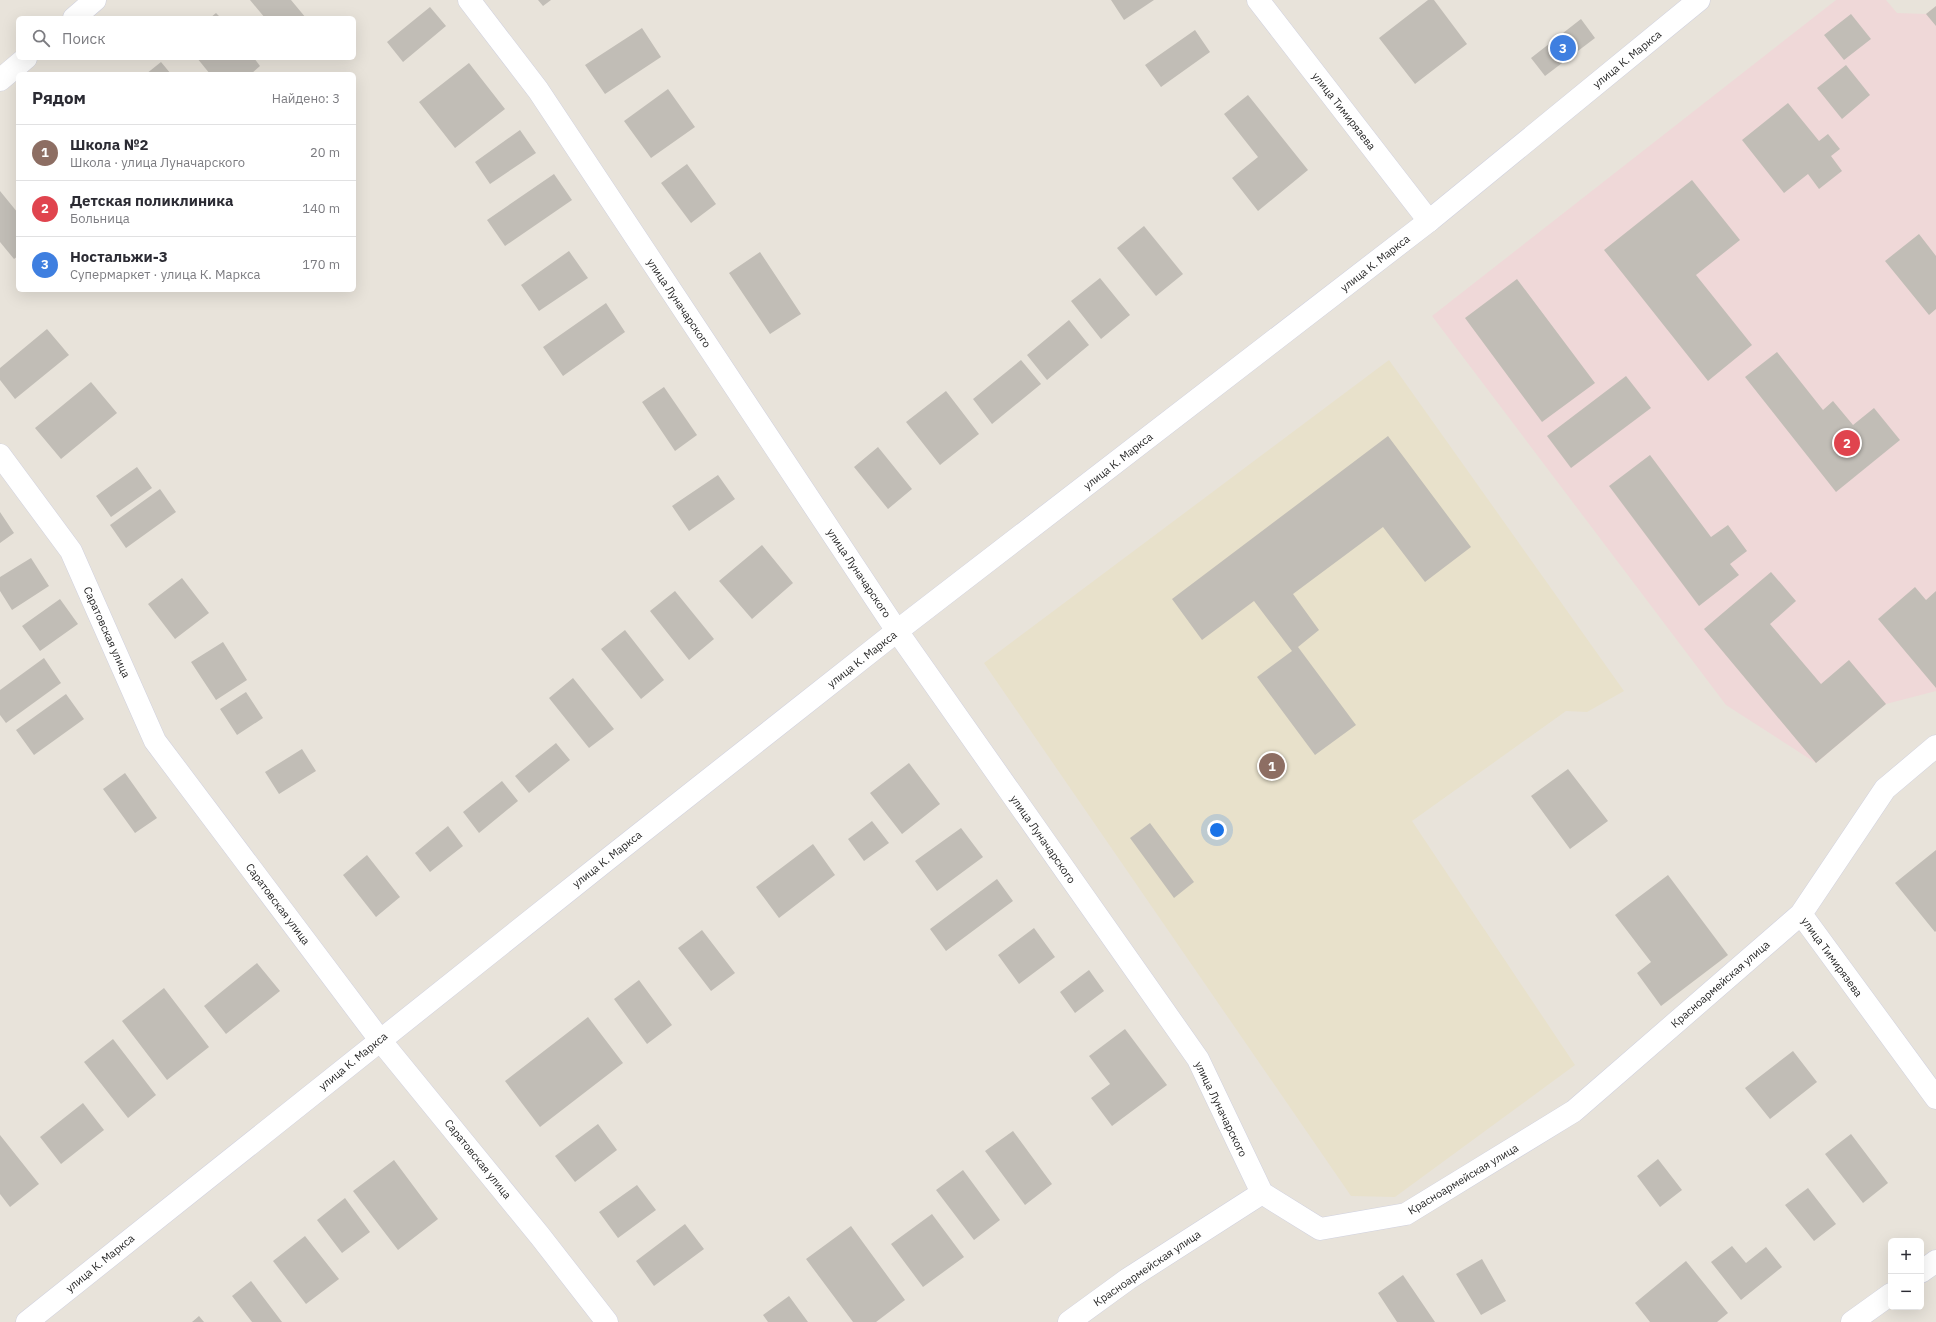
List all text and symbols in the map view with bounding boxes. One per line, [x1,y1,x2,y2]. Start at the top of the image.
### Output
search box [16,16,356,60]
icon: search [30,27,52,49]
street label: улица К. Маркса [1590,27,1664,91]
text: Поиск [62,29,105,48]
pin: 3 [1550,33,1576,63]
street label: улица Тимирязева [1309,69,1379,153]
text: Рядом [32,87,86,109]
text: Найдено: 3 [272,90,340,107]
text: Школа №2 [70,135,149,154]
text: 1 [41,144,49,161]
text: 20 m [310,144,340,161]
text: Школа · улица Луначарского [70,154,245,171]
text: Детская поликлиника [70,191,234,210]
text: 2 [41,200,49,217]
text: 140 m [302,200,340,217]
text: Больница [70,210,130,227]
street label: улица К. Маркса [1337,231,1413,294]
text: Ностальжи-3 [70,247,168,266]
text: 3 [41,256,49,273]
text: 170 m [302,256,340,273]
street label: улица Луначарского [644,256,714,350]
text: Супермаркет · улица К. Маркса [70,266,260,283]
pin: 2 [1834,428,1860,458]
street label: улица К. Маркса [1080,429,1156,492]
street label: улица Луначарского [824,526,894,620]
street label: Саратовская улица [81,584,133,680]
street label: улица К. Маркса [824,627,900,690]
pin: 1 [1259,751,1285,781]
street label: улица Луначарского [1007,792,1079,886]
your location [1207,820,1227,840]
street label: улица К. Маркса [569,827,645,890]
street label: Саратовская улица [243,860,313,948]
street label: улица Тимирязева [1798,914,1866,1000]
street label: Красноармейская улица [1668,937,1772,1031]
street label: улица К. Маркса [316,1029,390,1093]
street label: улица Луначарского [1192,1059,1250,1159]
street label: Саратовская улица [442,1116,514,1202]
street label: Красноармейская улица [1405,1140,1521,1218]
street label: Красноармейская улица [1091,1227,1203,1309]
street label: улица К. Маркса [63,1231,137,1295]
map controls [1888,1238,1924,1310]
button: + [1888,1238,1924,1274]
button: − [1888,1274,1924,1310]

